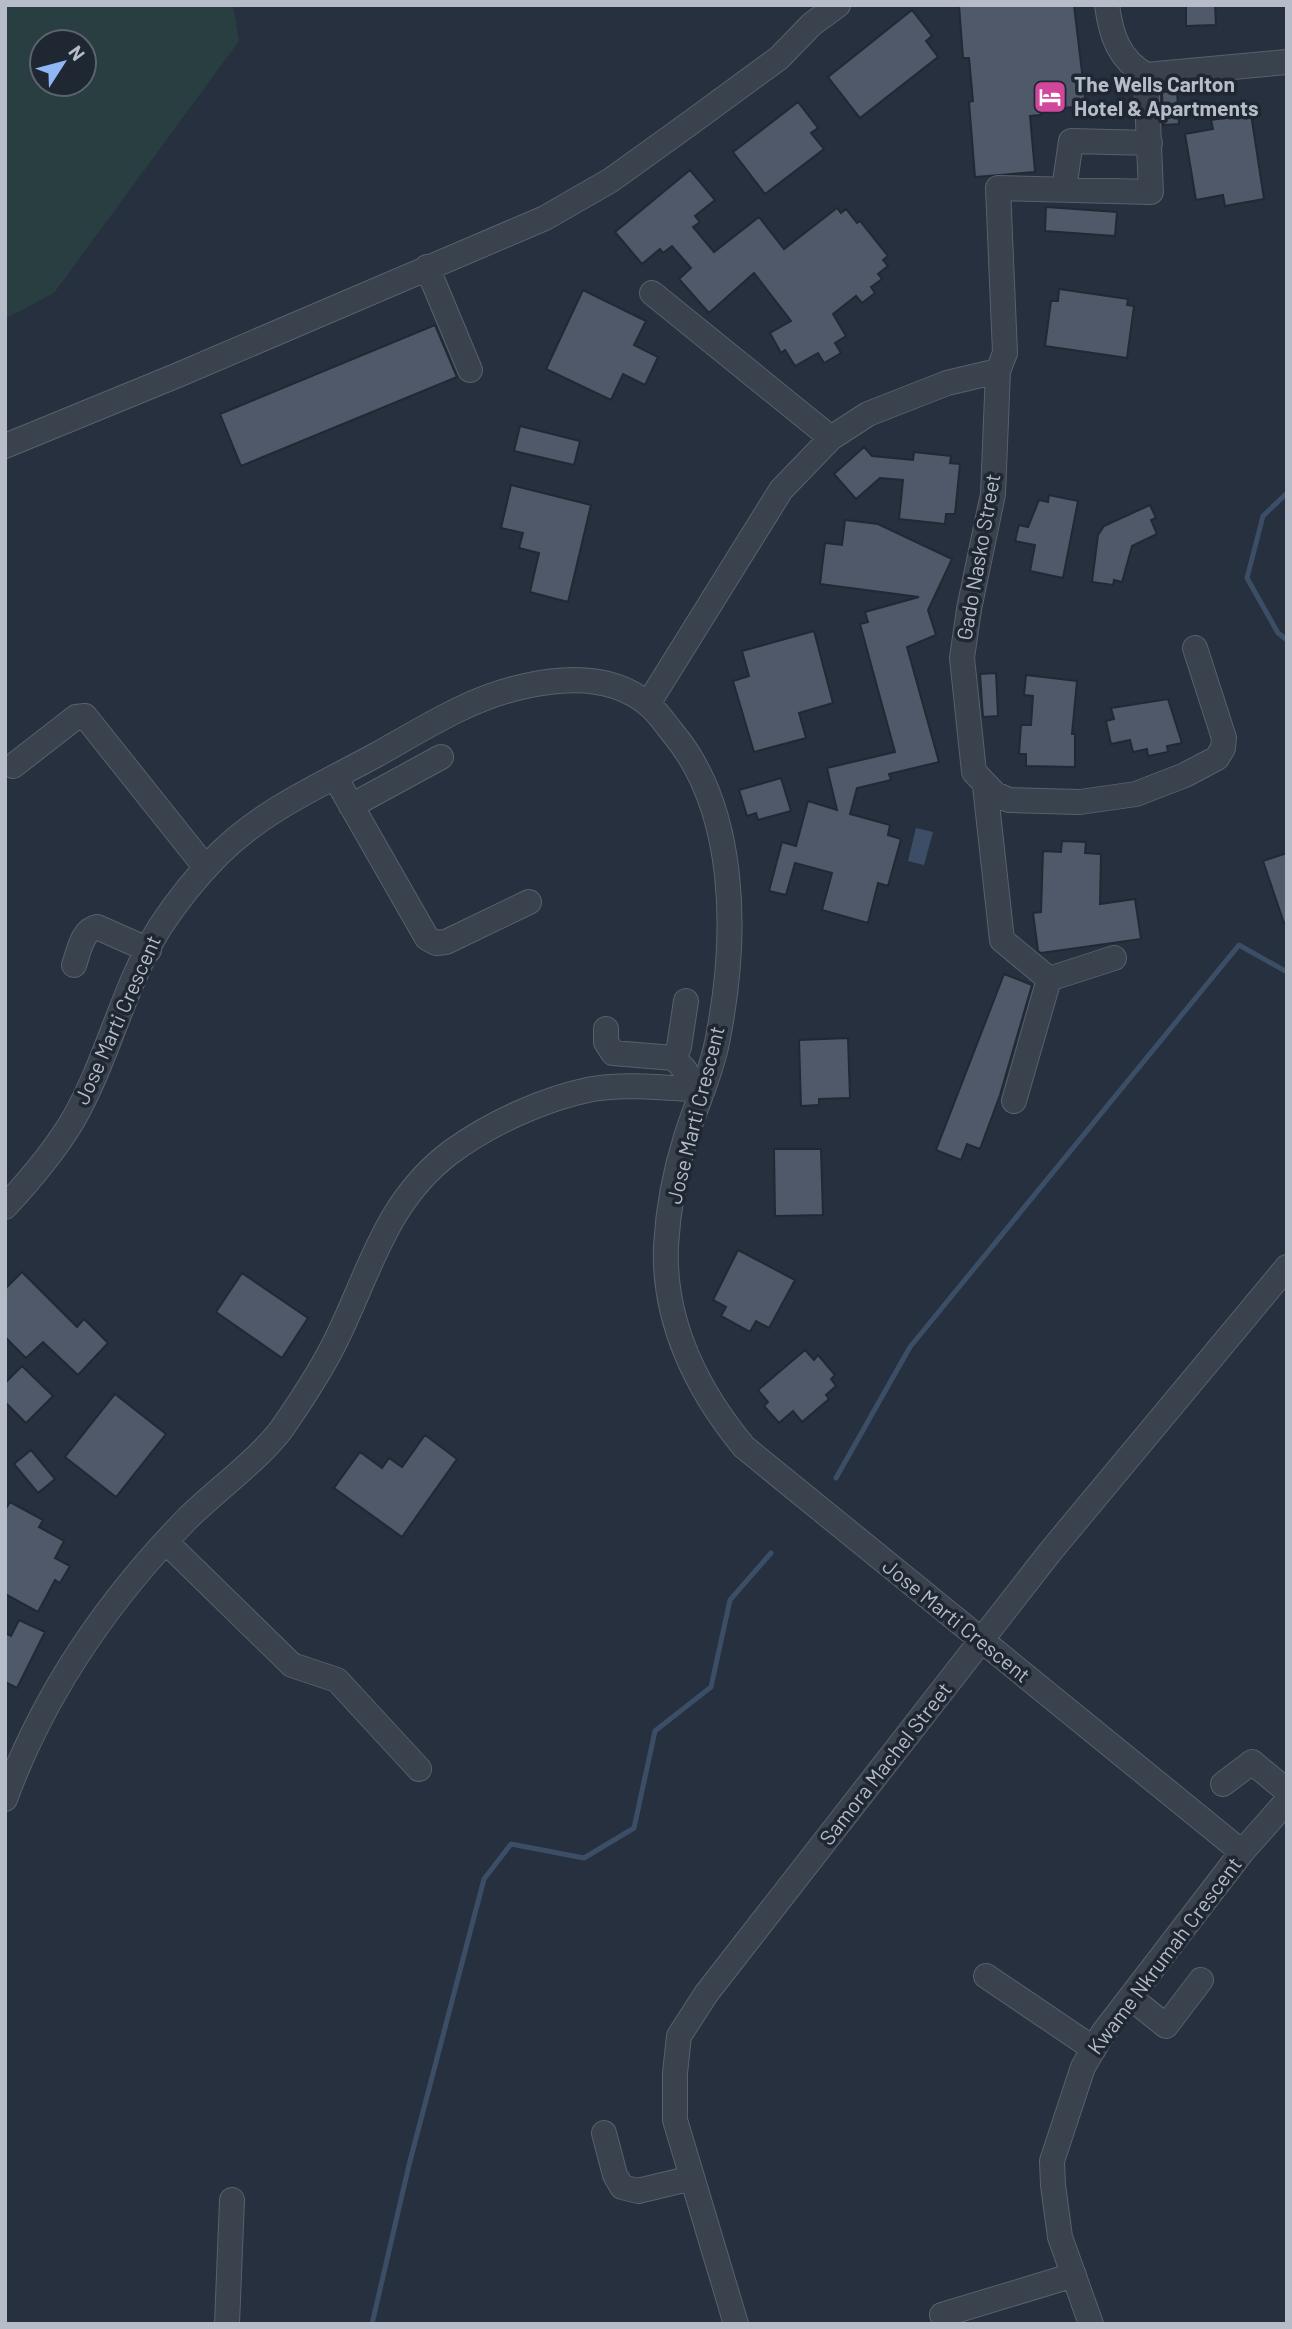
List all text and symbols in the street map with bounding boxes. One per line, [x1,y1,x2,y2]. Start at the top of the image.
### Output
north arrow [28,28,98,98]
text: N [64,41,90,65]
place label: The Wells Carlton Hotel & Apartments [1074,71,1258,120]
hotel icon: The Wells Carlton Hotel & Apartments [1031,78,1069,116]
street label: Gado Nasko Street [951,471,1004,642]
street label: Jose Marti Crescent [68,931,165,1108]
street label: Jose Marti Crescent [660,1023,729,1206]
street label: Jose Marti Crescent [878,1553,1036,1687]
street label: Samora Machel Street [814,1677,956,1849]
street label: Kwame Nkrumah Crescent [1082,1852,1246,2059]

